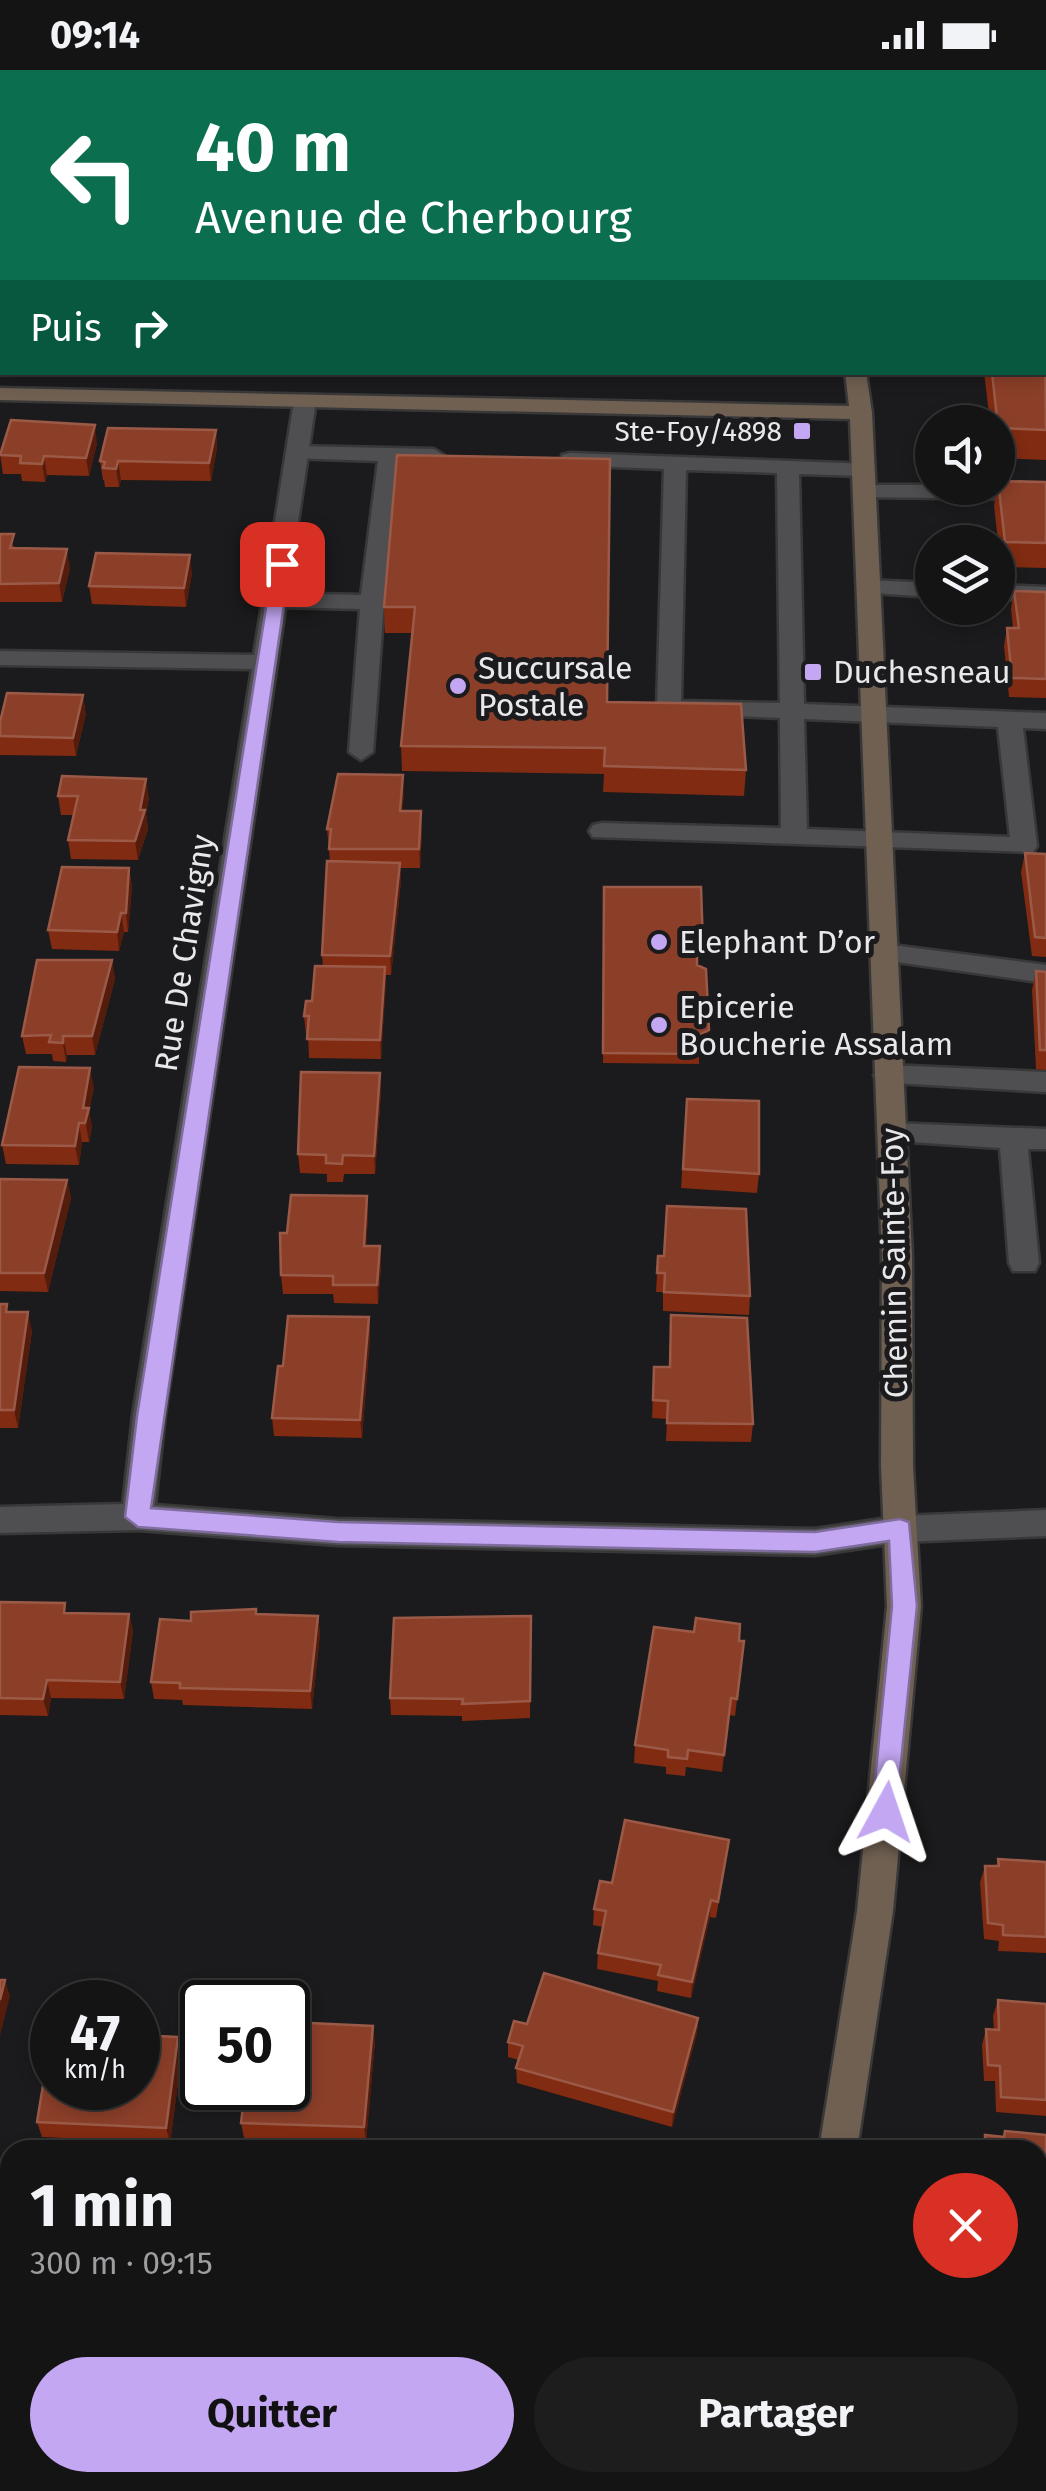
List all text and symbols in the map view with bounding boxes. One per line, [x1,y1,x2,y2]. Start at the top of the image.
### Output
text: 09:14 [50,12,140,58]
text: 40 m [195,106,351,190]
icon: left [30,110,160,240]
text: Avenue de Cherbourg [195,191,632,245]
icon: right [122,300,177,355]
text: Puis [30,305,102,351]
map controls [915,405,1015,625]
button: sound [915,405,1015,505]
place label: Ste-Foy/4898 [615,415,782,448]
marker: Ste-Foy/4898 [791,420,813,442]
pin [240,522,325,607]
button: layers [915,525,1015,625]
icon: arrive [255,537,310,592]
place label: Succursale Postale [478,649,633,724]
place label: Duchesneau [833,653,1011,691]
marker: Duchesneau [802,661,824,683]
marker: Succursale Postale [447,675,469,697]
street label: Rue De Chavigny [147,832,222,1074]
place label: Elephant D’or [679,923,876,961]
marker: Elephant D’or [648,931,670,953]
place label: Epicerie Boucherie Assalam [679,988,953,1063]
marker: Epicerie Boucherie Assalam [648,1014,670,1036]
street label: Chemin Sainte-Foy [873,1127,915,1399]
position arrow [834,1760,938,1864]
speed limit sign: 50 [180,1980,310,2110]
text: 47 [70,2003,120,2063]
text: km/h [64,2055,126,2085]
text: 1 min [30,2170,174,2242]
button: close [913,2173,1018,2278]
text: 300 m · 09:15 [30,2244,213,2282]
button: Quitter [30,2357,514,2472]
button: Partager [534,2357,1018,2472]

